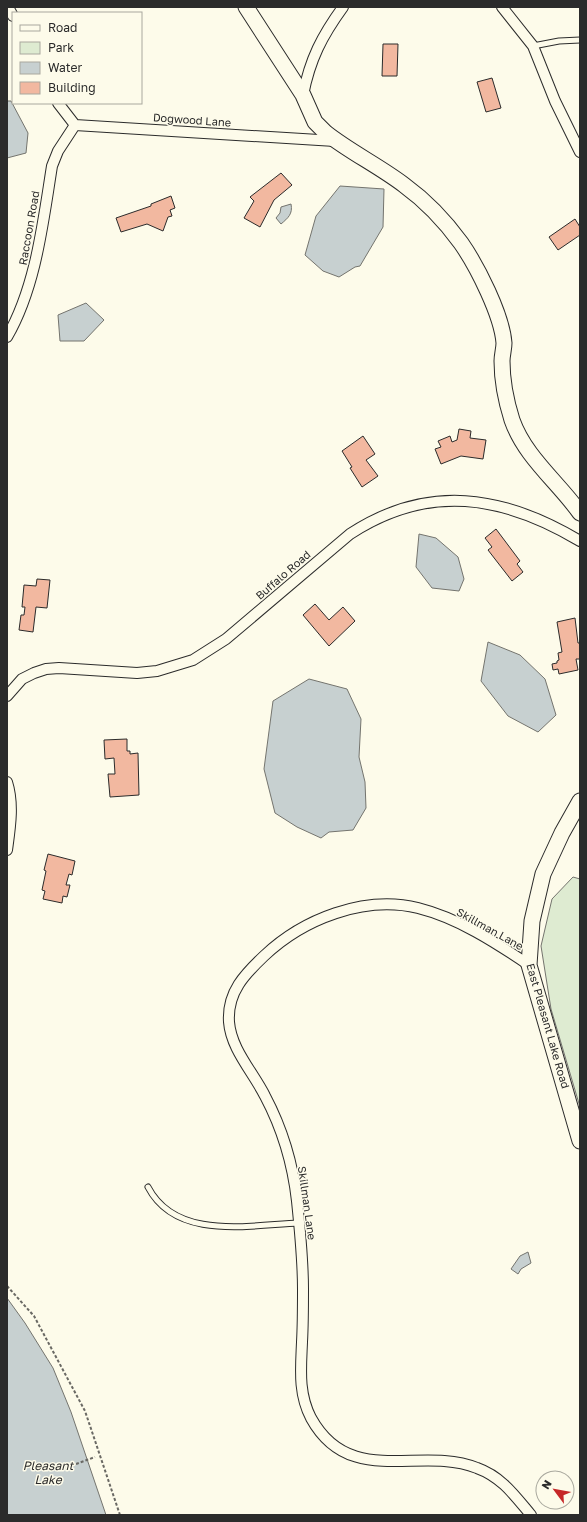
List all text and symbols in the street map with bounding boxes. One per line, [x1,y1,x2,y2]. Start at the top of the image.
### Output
legend [12,12,142,104]
text: Road [48,20,77,35]
text: Park [48,40,74,55]
text: Water [48,60,82,75]
text: Building [48,80,96,95]
street label: Dogwood Lane [153,110,232,129]
street label: Raccoon Road [16,190,41,266]
street label: Buffalo Road [253,547,313,602]
street label: Skillman Lane [455,905,526,952]
street label: East Pleasant Lake Road [524,962,573,1090]
street label: Skillman Lane [296,1165,319,1241]
water label: Pleasant Lake [23,1458,74,1487]
north arrow [535,1470,575,1510]
text: N [538,1477,554,1491]

